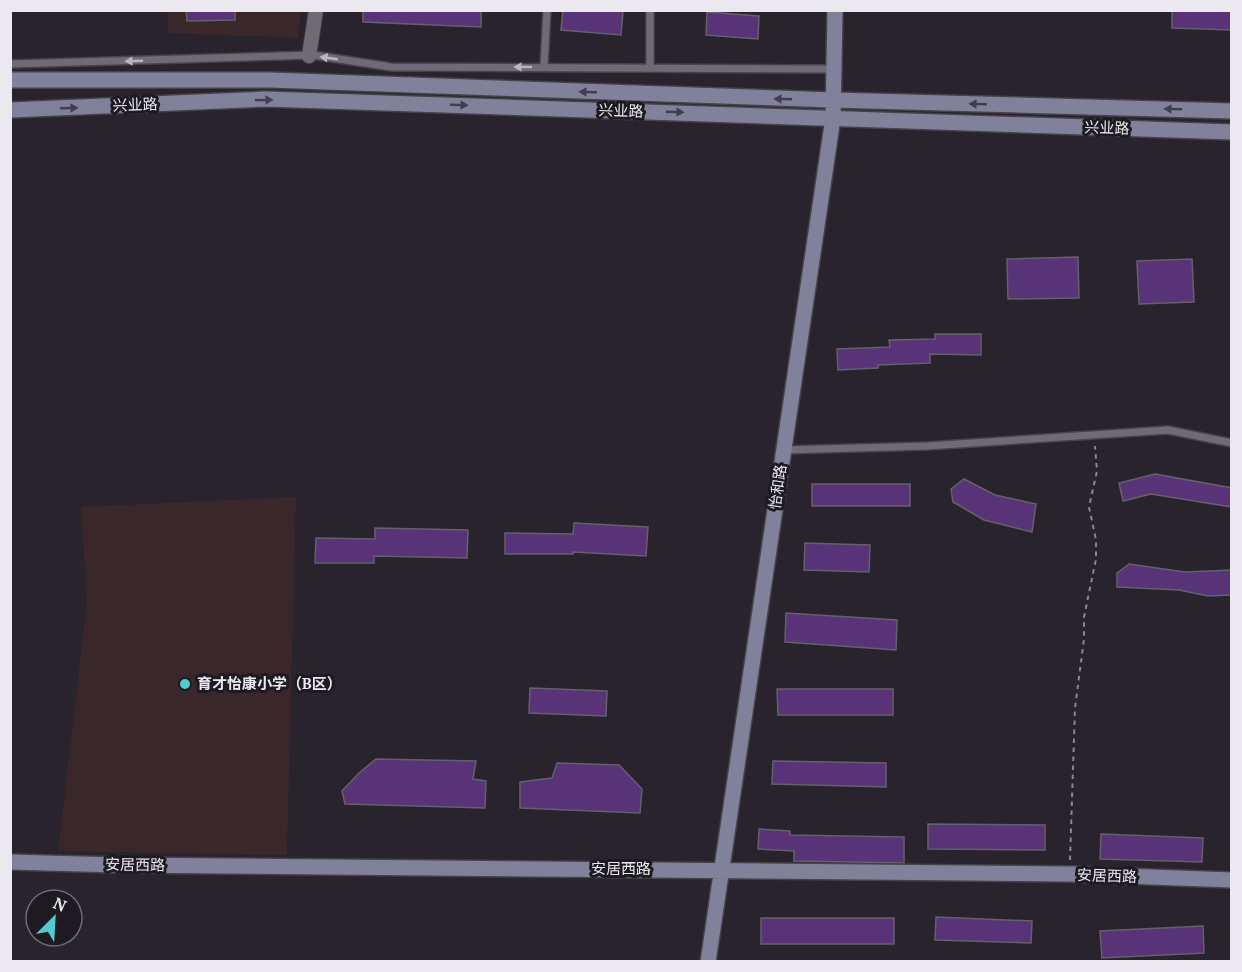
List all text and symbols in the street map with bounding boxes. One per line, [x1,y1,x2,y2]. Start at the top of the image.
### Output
one-way arrow [319,53,338,62]
one-way arrow [124,56,143,66]
one-way arrow [513,62,532,72]
one-way arrow [579,87,598,96]
street label: 兴业路 [112,93,158,115]
one-way arrow [774,94,793,103]
one-way arrow [254,95,273,104]
street label: 兴业路 [598,99,644,121]
one-way arrow [969,100,988,109]
one-way arrow [449,101,468,110]
one-way arrow [59,103,78,112]
one-way arrow [1164,105,1183,114]
one-way arrow [665,108,684,117]
street label: 兴业路 [1084,116,1130,138]
street label: 怡和路 [764,463,790,511]
place label: 育才怡康小学（B区） [197,673,342,693]
marker: 育才怡康小学（B区） [178,677,192,691]
street label: 安居西路 [105,853,165,875]
street label: 安居西路 [591,858,651,878]
street label: 安居西路 [1077,864,1137,886]
north arrow [24,888,84,948]
text: N [50,892,70,917]

